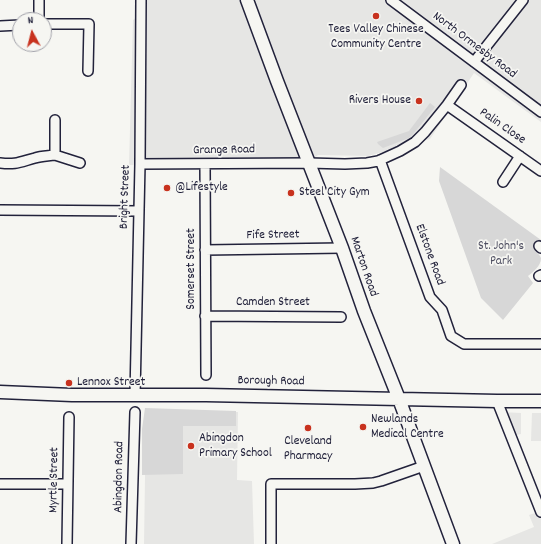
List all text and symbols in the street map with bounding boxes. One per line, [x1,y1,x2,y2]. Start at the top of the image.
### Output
street label: North Ormesby Road [429,9,519,83]
marker: Tees Valley Chinese Community Centre [371,11,381,21]
north arrow [12,12,52,52]
text: N [27,13,34,29]
place label: Tees Valley Chinese Community Centre [328,22,424,53]
place label: Rivers House [349,93,411,109]
marker: Rivers House [414,96,424,106]
street label: Palin Close [476,105,528,149]
street label: Grange Road [193,143,255,159]
street label: Bright Street [117,165,135,229]
place label: @Lifestyle [175,180,228,196]
marker: @Lifestyle [162,183,172,193]
place label: Steel City Gym [299,185,370,201]
marker: Steel City Gym [286,188,296,198]
street label: Elstone Road [411,222,447,288]
street label: Somerset Street [184,228,200,310]
street label: Fife Street [246,228,300,244]
street label: Marton Road [345,235,381,299]
park label: St. John's Park [478,239,524,270]
street label: Camden Street [236,295,310,311]
street label: Borough Road [237,374,305,390]
place label: Lennox Street [77,375,145,391]
marker: Lennox Street [64,378,74,388]
place label: Newlands Medical Centre [371,412,444,443]
marker: Newlands Medical Centre [358,422,368,432]
marker: Cleveland Pharmacy [303,423,313,433]
place label: Abingdon Primary School [199,431,272,462]
place label: Cleveland Pharmacy [284,434,332,465]
street label: Abingdon Road [112,441,128,513]
marker: Abingdon Primary School [186,441,196,451]
street label: Myrtle Street [47,447,63,513]

